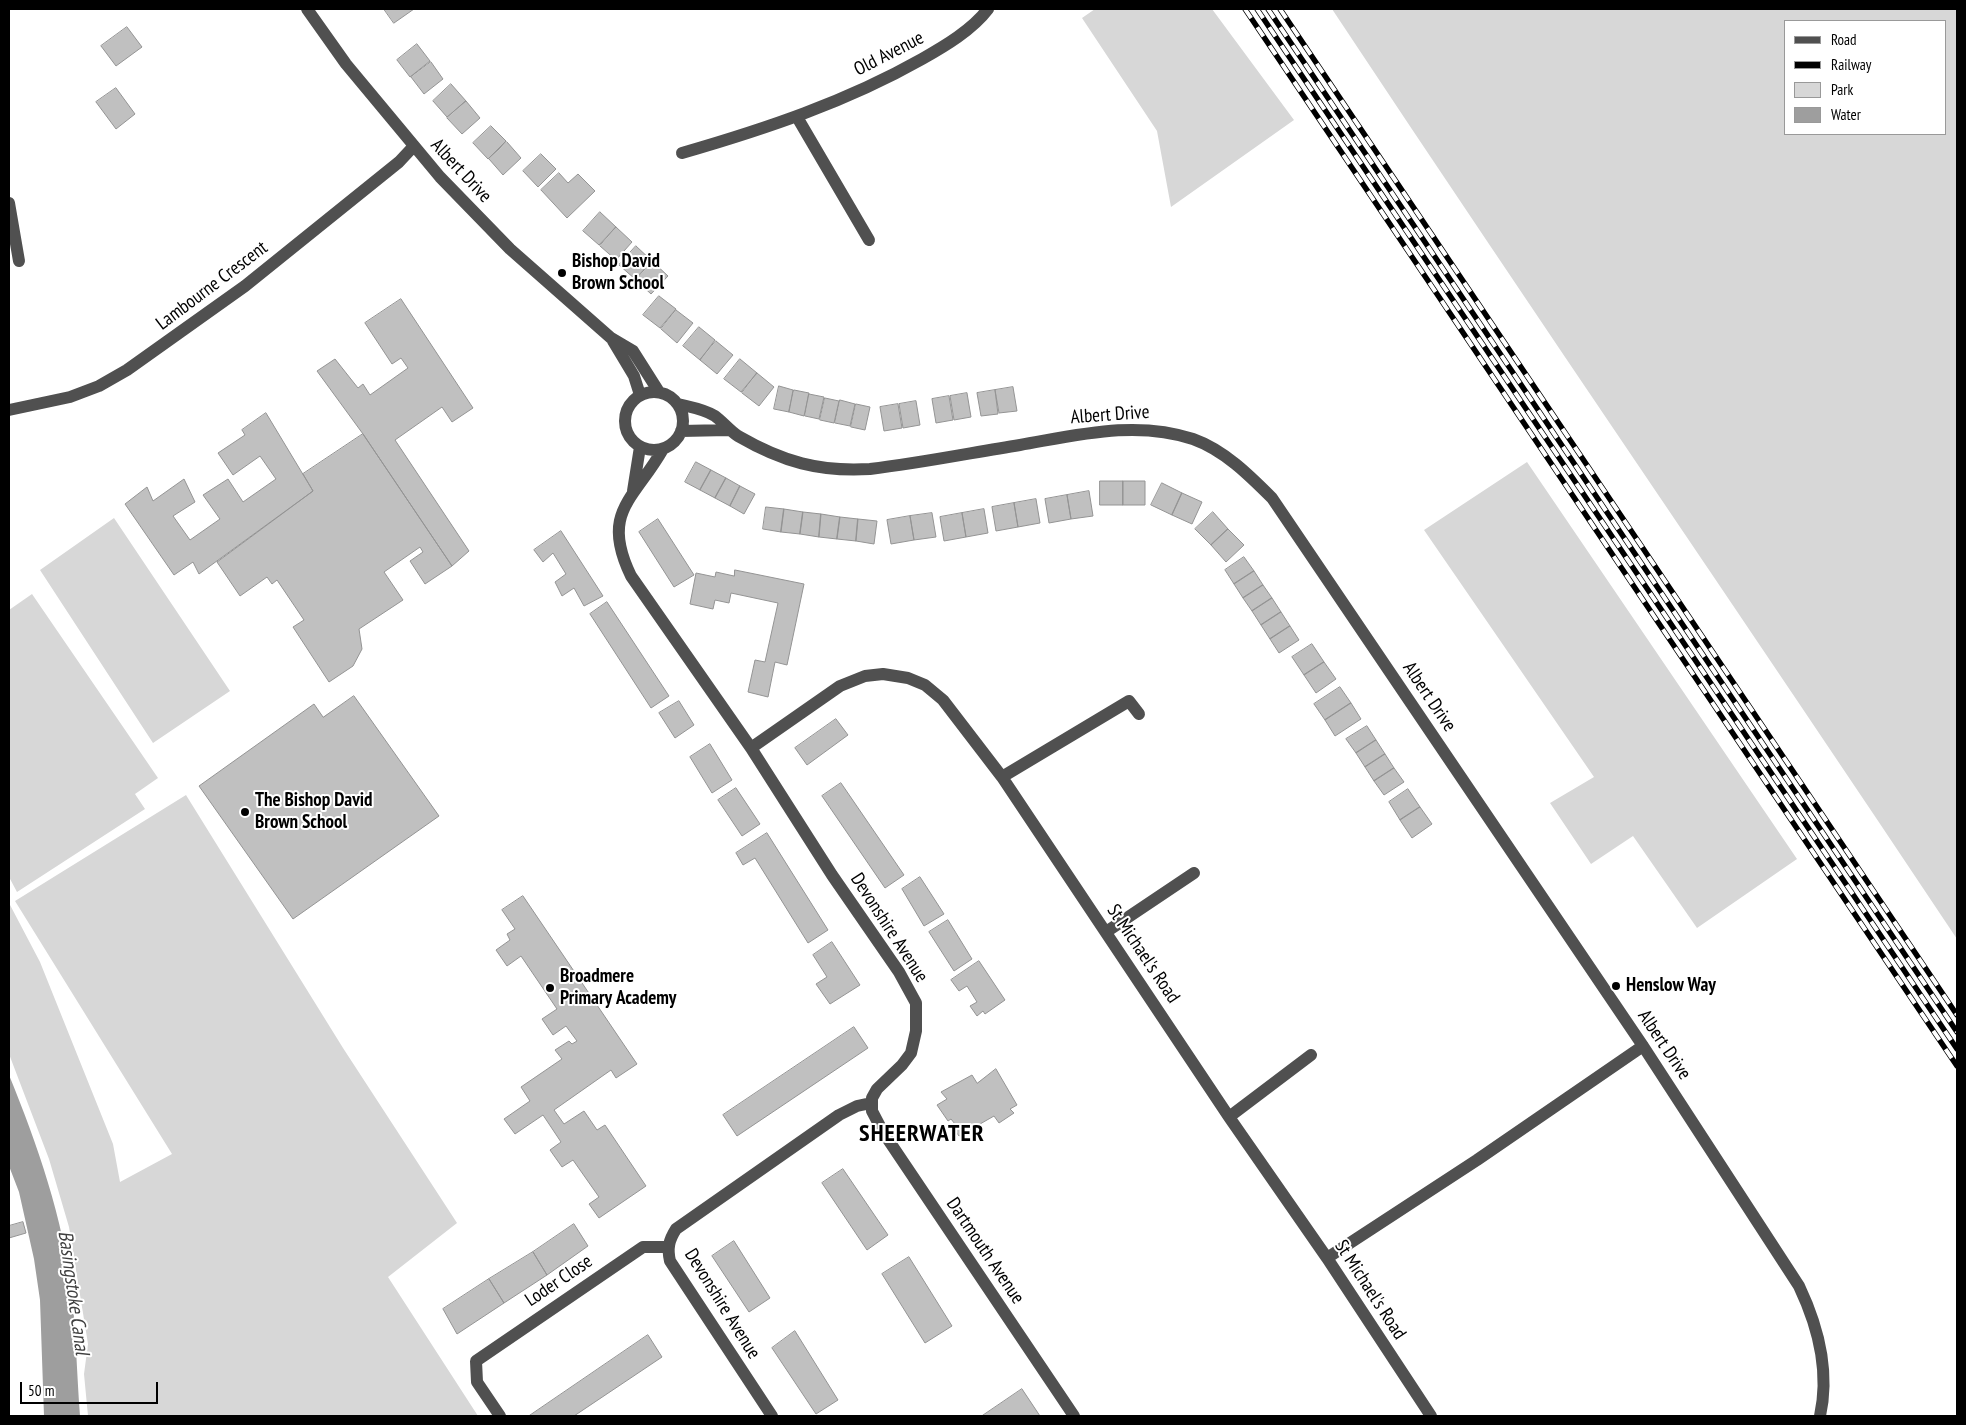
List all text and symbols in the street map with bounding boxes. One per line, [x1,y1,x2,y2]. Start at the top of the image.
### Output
legend [1784,20,1946,135]
street label: Old Avenue [850,27,928,81]
text: Road [1831,30,1857,49]
text: Railway [1831,55,1871,74]
text: Park [1831,80,1853,99]
text: Water [1831,105,1861,124]
street label: Albert Drive [426,134,496,208]
street label: Lambourne Crescent [152,237,272,335]
place label: Bishop David Brown School [572,251,664,295]
marker: Bishop David Brown School [556,267,568,279]
street label: Albert Drive [1070,401,1150,429]
street label: Albert Drive [1397,658,1461,736]
place label: The Bishop David Brown School [255,790,372,834]
marker: The Bishop David Brown School [239,806,251,818]
street label: Devonshire Avenue [845,869,933,987]
street label: St Michael's Road [1102,900,1184,1008]
place label: Broadmere Primary Academy [560,966,676,1010]
place label: Henslow Way [1626,975,1716,997]
marker: Henslow Way [1610,980,1622,992]
marker: Broadmere Primary Academy [544,982,556,994]
street label: Albert Drive [1632,1006,1696,1084]
district label: SHEERWATER [858,1120,986,1148]
street label: Dartmouth Avenue [941,1194,1029,1308]
water label: Basingstoke Canal [52,1229,94,1357]
street label: St Michael's Road [1329,1236,1411,1344]
street label: Devonshire Avenue [679,1245,765,1363]
street label: Loder Close [521,1250,597,1312]
scale bar [22,1372,160,1404]
text: 50 m [28,1381,54,1400]

